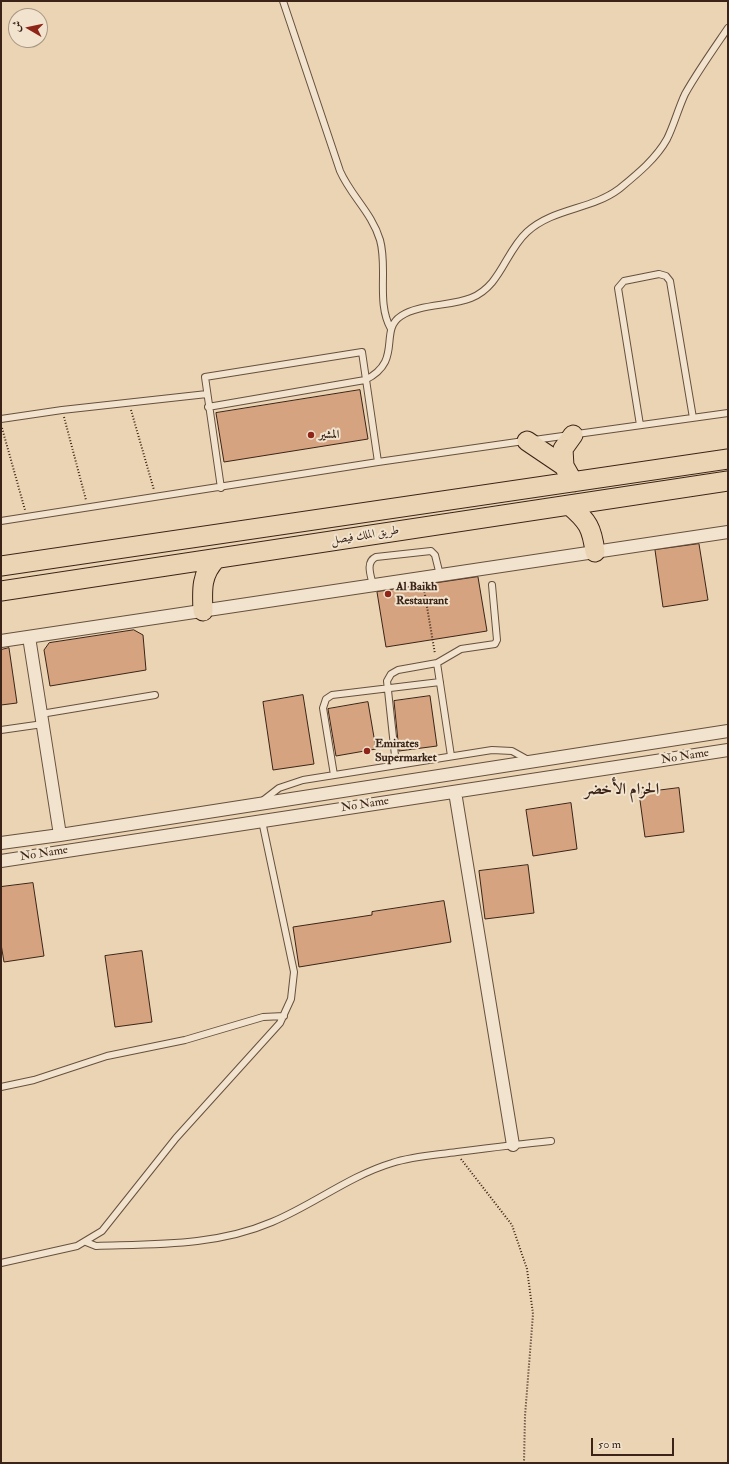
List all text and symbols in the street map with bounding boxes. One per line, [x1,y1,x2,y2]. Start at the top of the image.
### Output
north arrow [8,8,48,48]
text: ش [9,20,24,33]
place label: المشير [319,428,339,442]
marker: المشير [306,430,316,440]
street label: طريق الملك فيصل [330,524,400,548]
place label: Al Baikh Restaurant [396,580,448,608]
marker: Al Baikh Restaurant [383,589,393,599]
place label: Emirates Supermarket [375,737,437,765]
marker: Emirates Supermarket [362,746,372,756]
street label: No Name [660,746,710,768]
district label: الحزام الأخضر [585,781,659,801]
street label: No Name [340,794,390,816]
street label: No Name [19,843,69,865]
scale bar [593,1430,676,1456]
text: 50 m [598,1437,621,1452]

